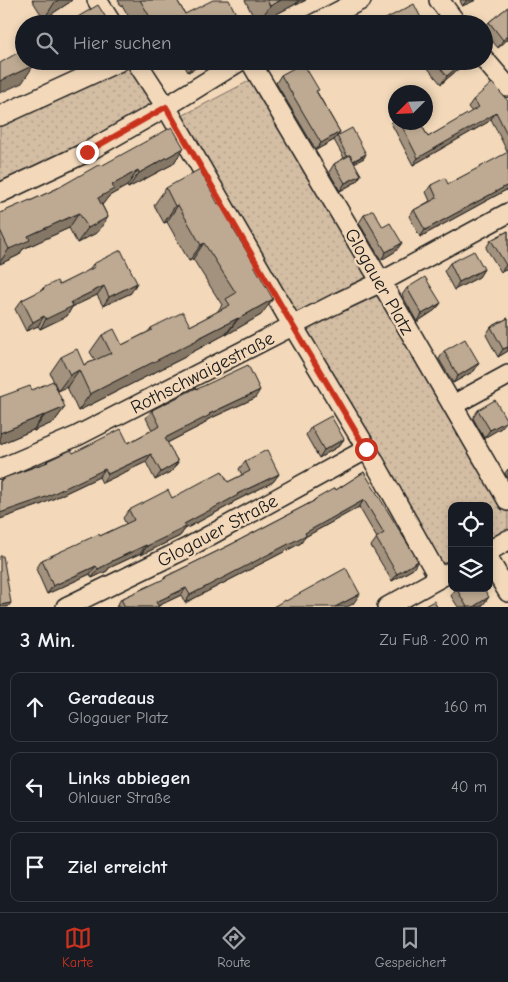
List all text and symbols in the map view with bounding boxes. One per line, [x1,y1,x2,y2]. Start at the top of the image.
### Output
search box [15,15,493,70]
icon: search [33,29,61,57]
text: Hier suchen [73,32,171,54]
north arrow [388,85,433,130]
route end [76,141,99,164]
street label: Glogauer Platz [340,224,418,339]
street label: Rothschwaigestraße [127,327,278,419]
route start [355,438,378,461]
street label: Glogauer Straße [153,490,281,572]
map controls [448,502,493,592]
button: locate [448,502,493,547]
button: layers [448,547,493,592]
text: 3 Min. [20,628,75,652]
text: Zu Fuß · 200 m [379,631,488,649]
text: Geradeaus [68,687,154,709]
icon: ahead [21,693,49,721]
text: 160 m [444,698,487,716]
text: Glogauer Platz [68,709,168,727]
text: Links abbiegen [68,767,190,789]
icon: left [21,773,49,801]
text: 40 m [451,778,487,796]
text: Ohlauer Straße [68,789,171,807]
icon: arrive [21,853,49,881]
text: Ziel erreicht [68,856,167,878]
tab: Karte [62,924,93,971]
tab: Route [217,924,251,971]
tab: Gespeichert [375,924,446,971]

